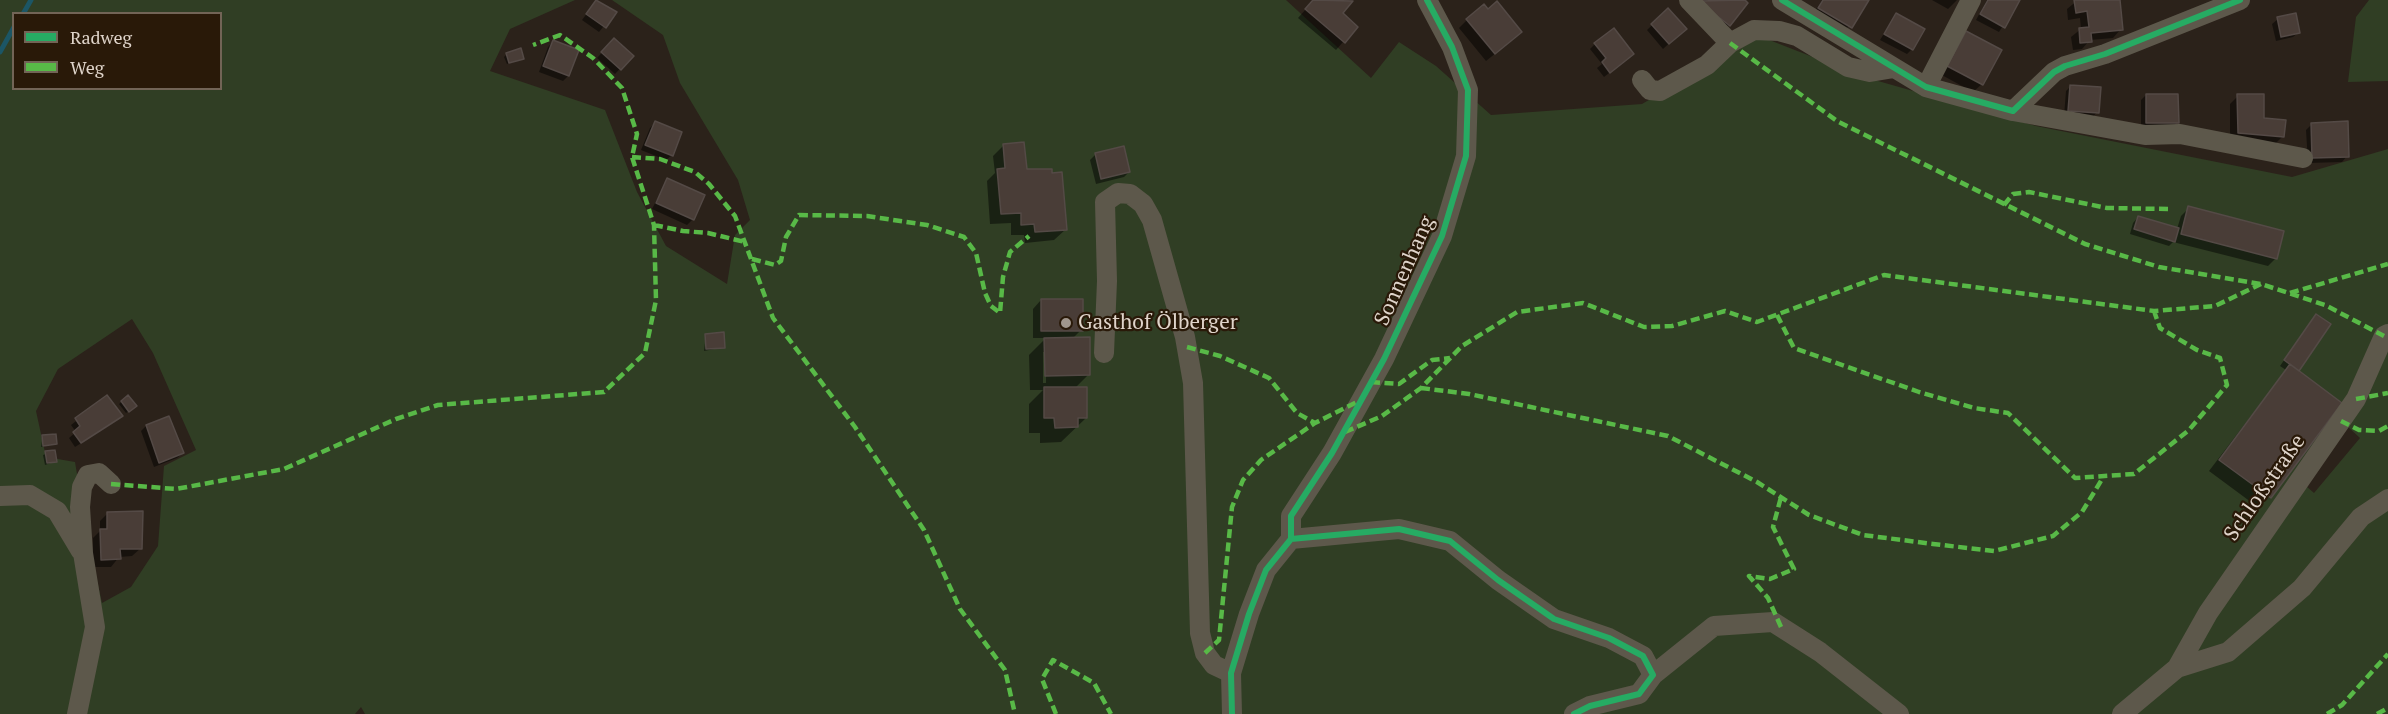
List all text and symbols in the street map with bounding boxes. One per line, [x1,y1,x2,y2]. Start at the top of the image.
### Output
legend [12,12,222,90]
text: Radweg [70,25,132,49]
text: Weg [70,55,104,79]
street label: Sonnenhang [1370,212,1440,330]
place label: Gasthof Ölberger [1078,310,1238,336]
marker: Gasthof Ölberger [1059,316,1073,330]
street label: Schloßstraße [2219,430,2311,546]

